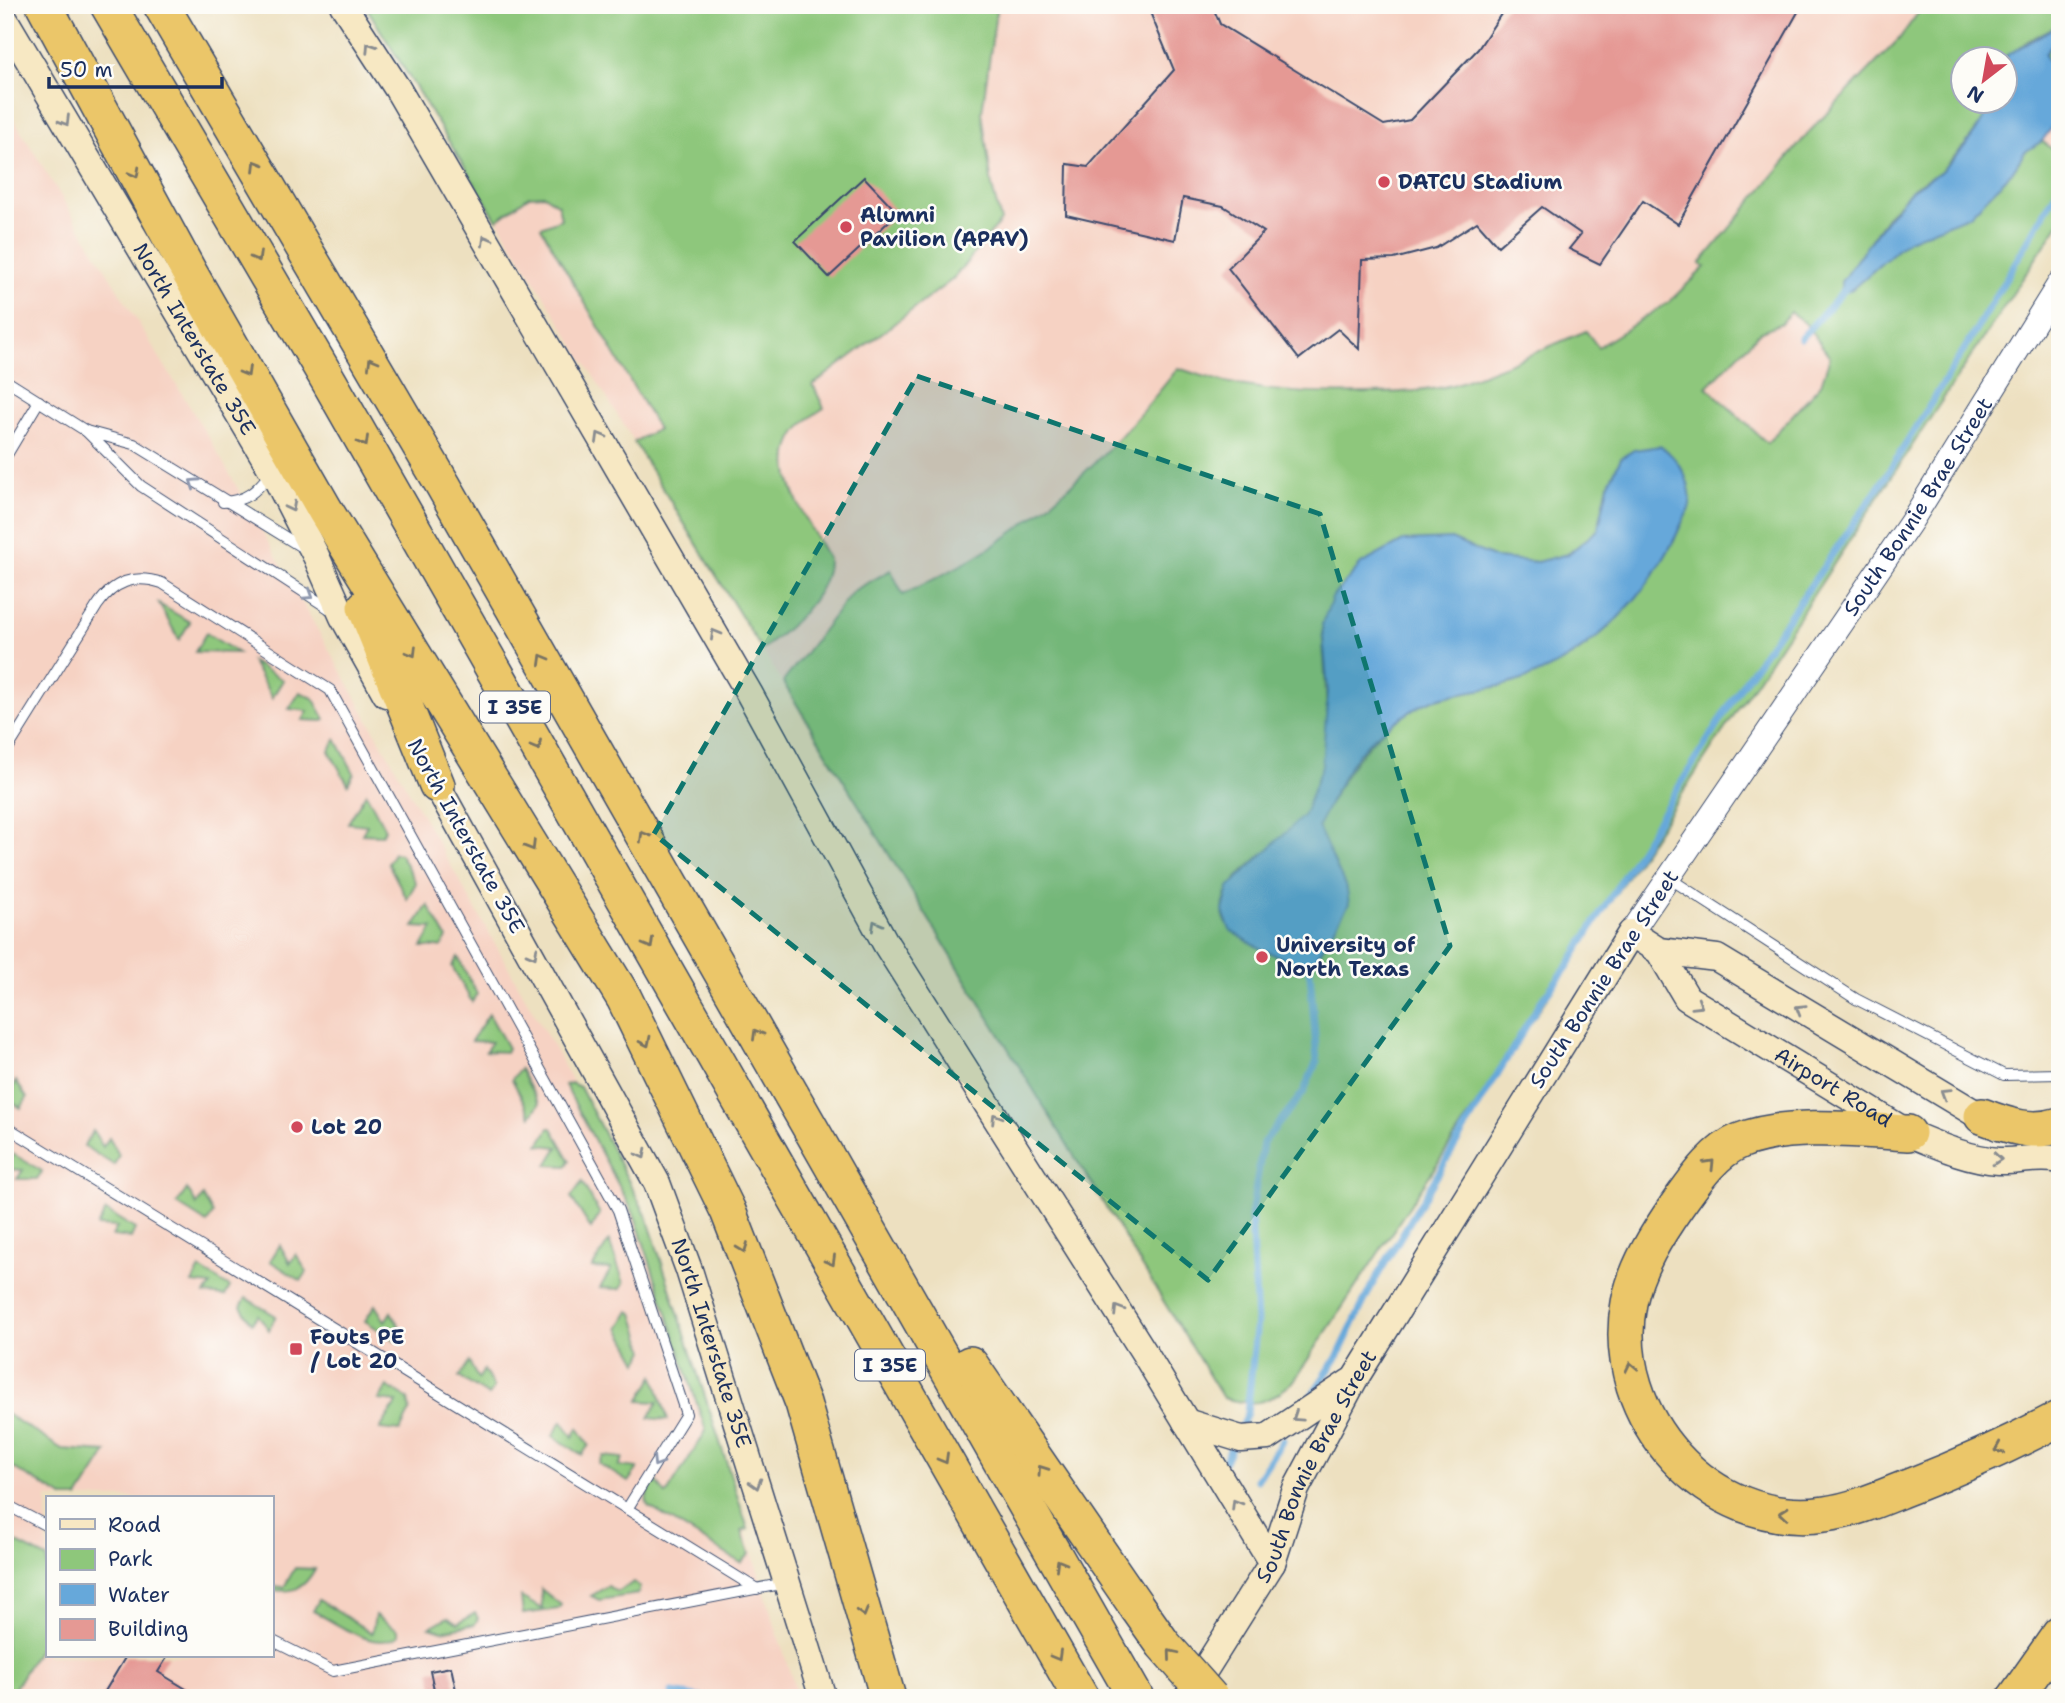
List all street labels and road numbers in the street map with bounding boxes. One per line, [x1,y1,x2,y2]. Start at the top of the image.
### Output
street label: North Interstate 35E [126,238,262,440]
street label: South Bonnie Brae Street [1837,392,1999,622]
road number: I 35E [480,692,550,722]
street label: North Interstate 35E [401,734,531,938]
street label: South Bonnie Brae Street [1523,864,1685,1094]
street label: Airport Road [1769,1041,1897,1134]
street label: North Interstate 35E [664,1234,758,1452]
street label: South Bonnie Brae Street [1249,1345,1383,1588]
road number: I 35E [855,1350,925,1380]

